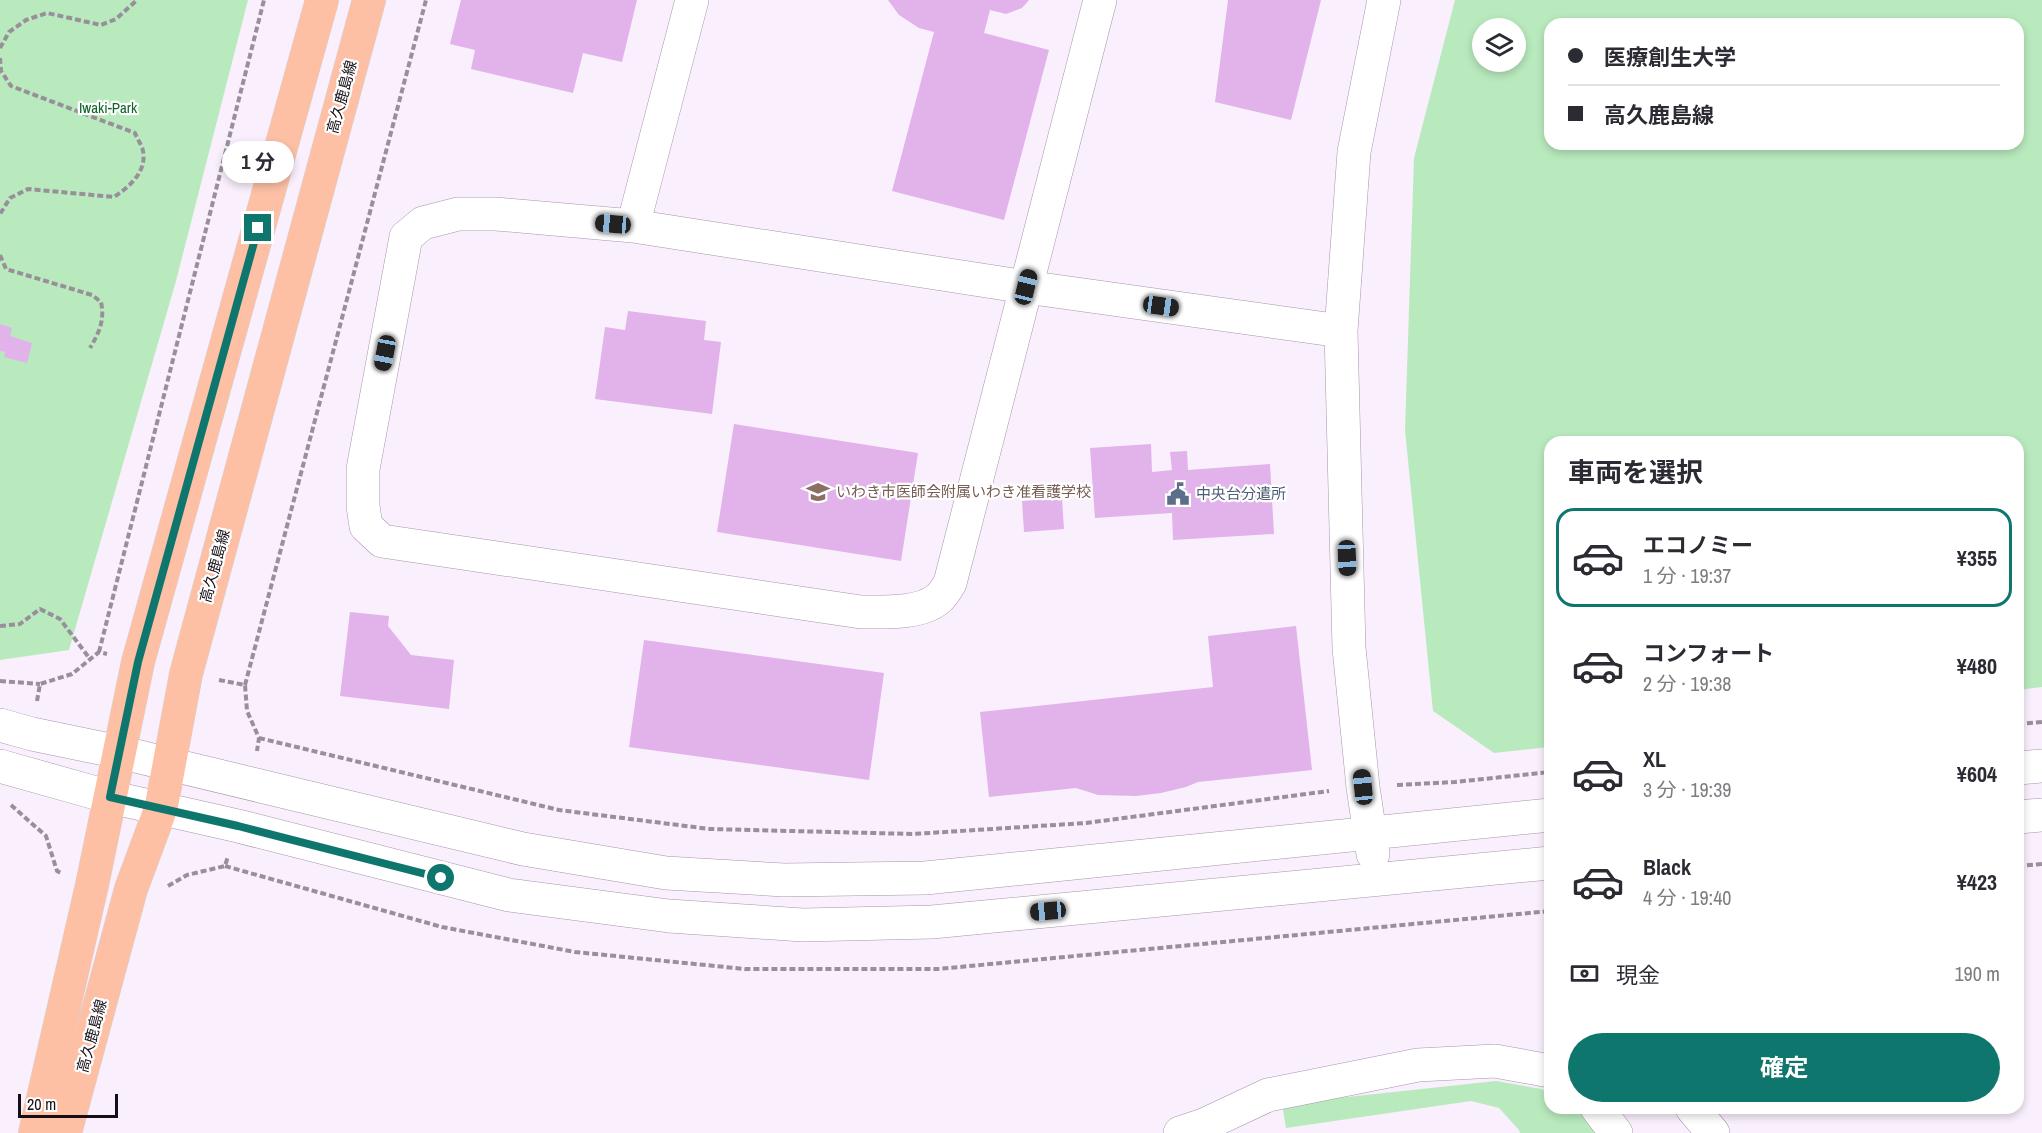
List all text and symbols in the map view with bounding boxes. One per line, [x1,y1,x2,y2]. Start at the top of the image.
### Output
map controls [1472,18,1526,72]
button: layers [1472,18,1526,72]
text: 医療創生大学 [1604,42,1736,72]
street label: 高久鹿島線 [322,58,361,136]
park label: Iwaki-Park [79,97,138,118]
text: 高久鹿島線 [1604,100,1714,130]
callout: 1 分 [222,141,294,183]
text: 1 分 [241,148,275,175]
car [594,213,632,235]
route end [244,214,271,241]
car [1013,267,1039,307]
car [1142,295,1180,317]
car [373,334,397,372]
text: 車両を選択 [1568,454,1703,490]
school or university icon: いわき市医師会附属いわき准看護学校 [805,479,831,505]
place label: いわき市医師会附属いわき准看護学校 [836,481,1091,502]
public building icon: 中央台分遣所 [1165,481,1191,507]
place label: 中央台分遣所 [1196,483,1286,504]
street label: 高久鹿島線 [195,527,234,605]
text: エコノミー [1643,530,1753,560]
icon: car [1571,531,1625,585]
car [1337,540,1357,576]
text: ¥355 [1957,543,1997,573]
text: 1 分 · 19:37 [1643,562,1731,589]
text: コンフォート [1643,638,1774,668]
icon: car [1571,639,1625,693]
text: ¥480 [1957,651,1997,681]
text: 2 分 · 19:38 [1643,670,1731,697]
text: XL [1643,744,1666,774]
icon: car [1571,747,1625,801]
text: ¥604 [1957,759,1997,789]
car [1352,768,1374,806]
text: 3 分 · 19:39 [1643,776,1731,803]
text: Black [1643,852,1691,882]
icon: car [1571,855,1625,909]
route start [427,864,454,891]
text: ¥423 [1957,867,1997,897]
text: 4 分 · 19:40 [1643,884,1731,911]
car [1029,900,1067,922]
icon: cash [1568,957,1601,990]
text: 現金 [1616,960,1660,990]
text: 190 m [1954,960,2000,987]
street label: 高久鹿島線 [72,997,111,1075]
button: 確定 [1568,1033,2000,1102]
scale bar [18,1091,118,1118]
text: 20 m [27,1093,56,1115]

